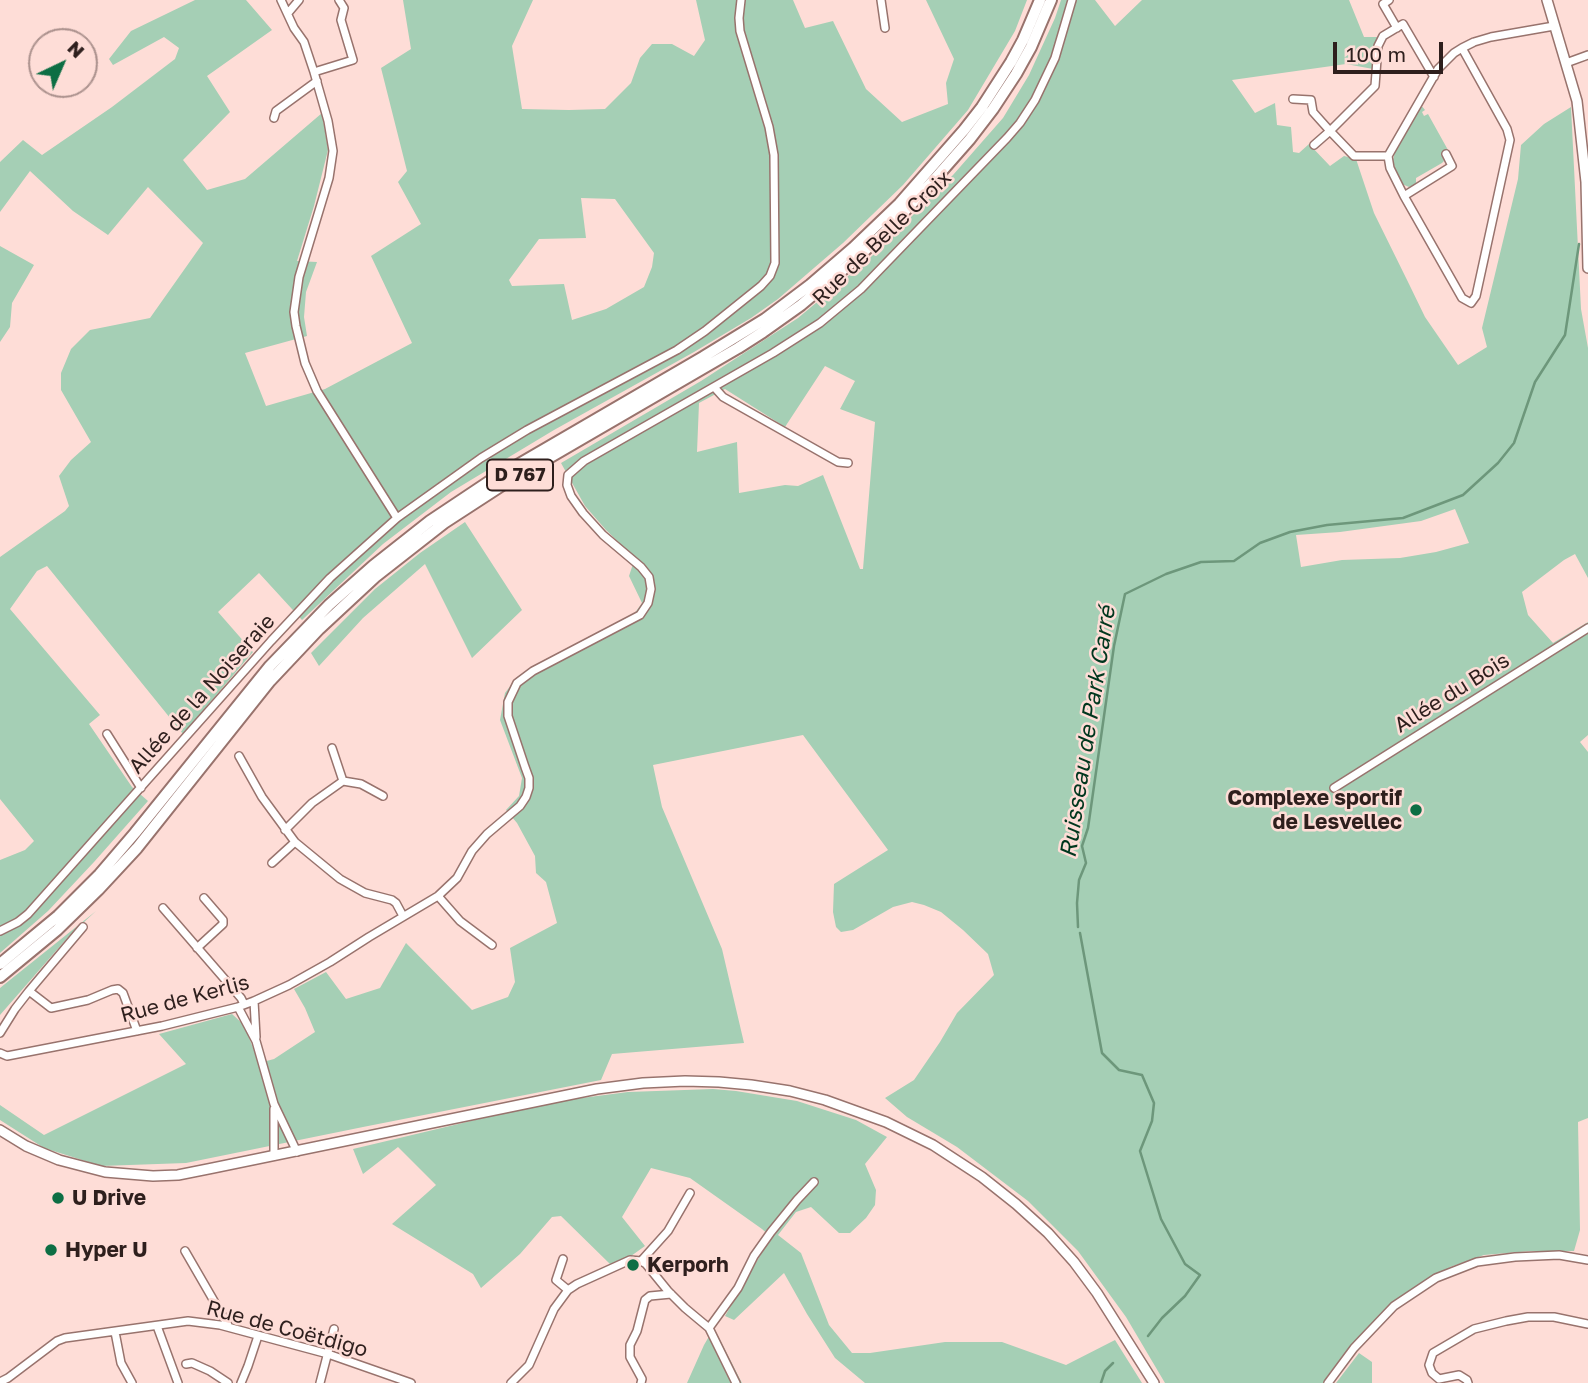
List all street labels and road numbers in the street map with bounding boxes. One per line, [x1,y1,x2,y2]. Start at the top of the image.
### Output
street label: Rue de Belle Croix [807,165,957,311]
road number: D 767 [487,460,553,490]
street label: Allée de la Noiseraie [124,609,280,779]
street label: Allée du Bois [1390,648,1514,738]
street label: Rue de Kerlis [118,970,252,1028]
street label: Rue de Coëtdigo [204,1295,370,1363]

